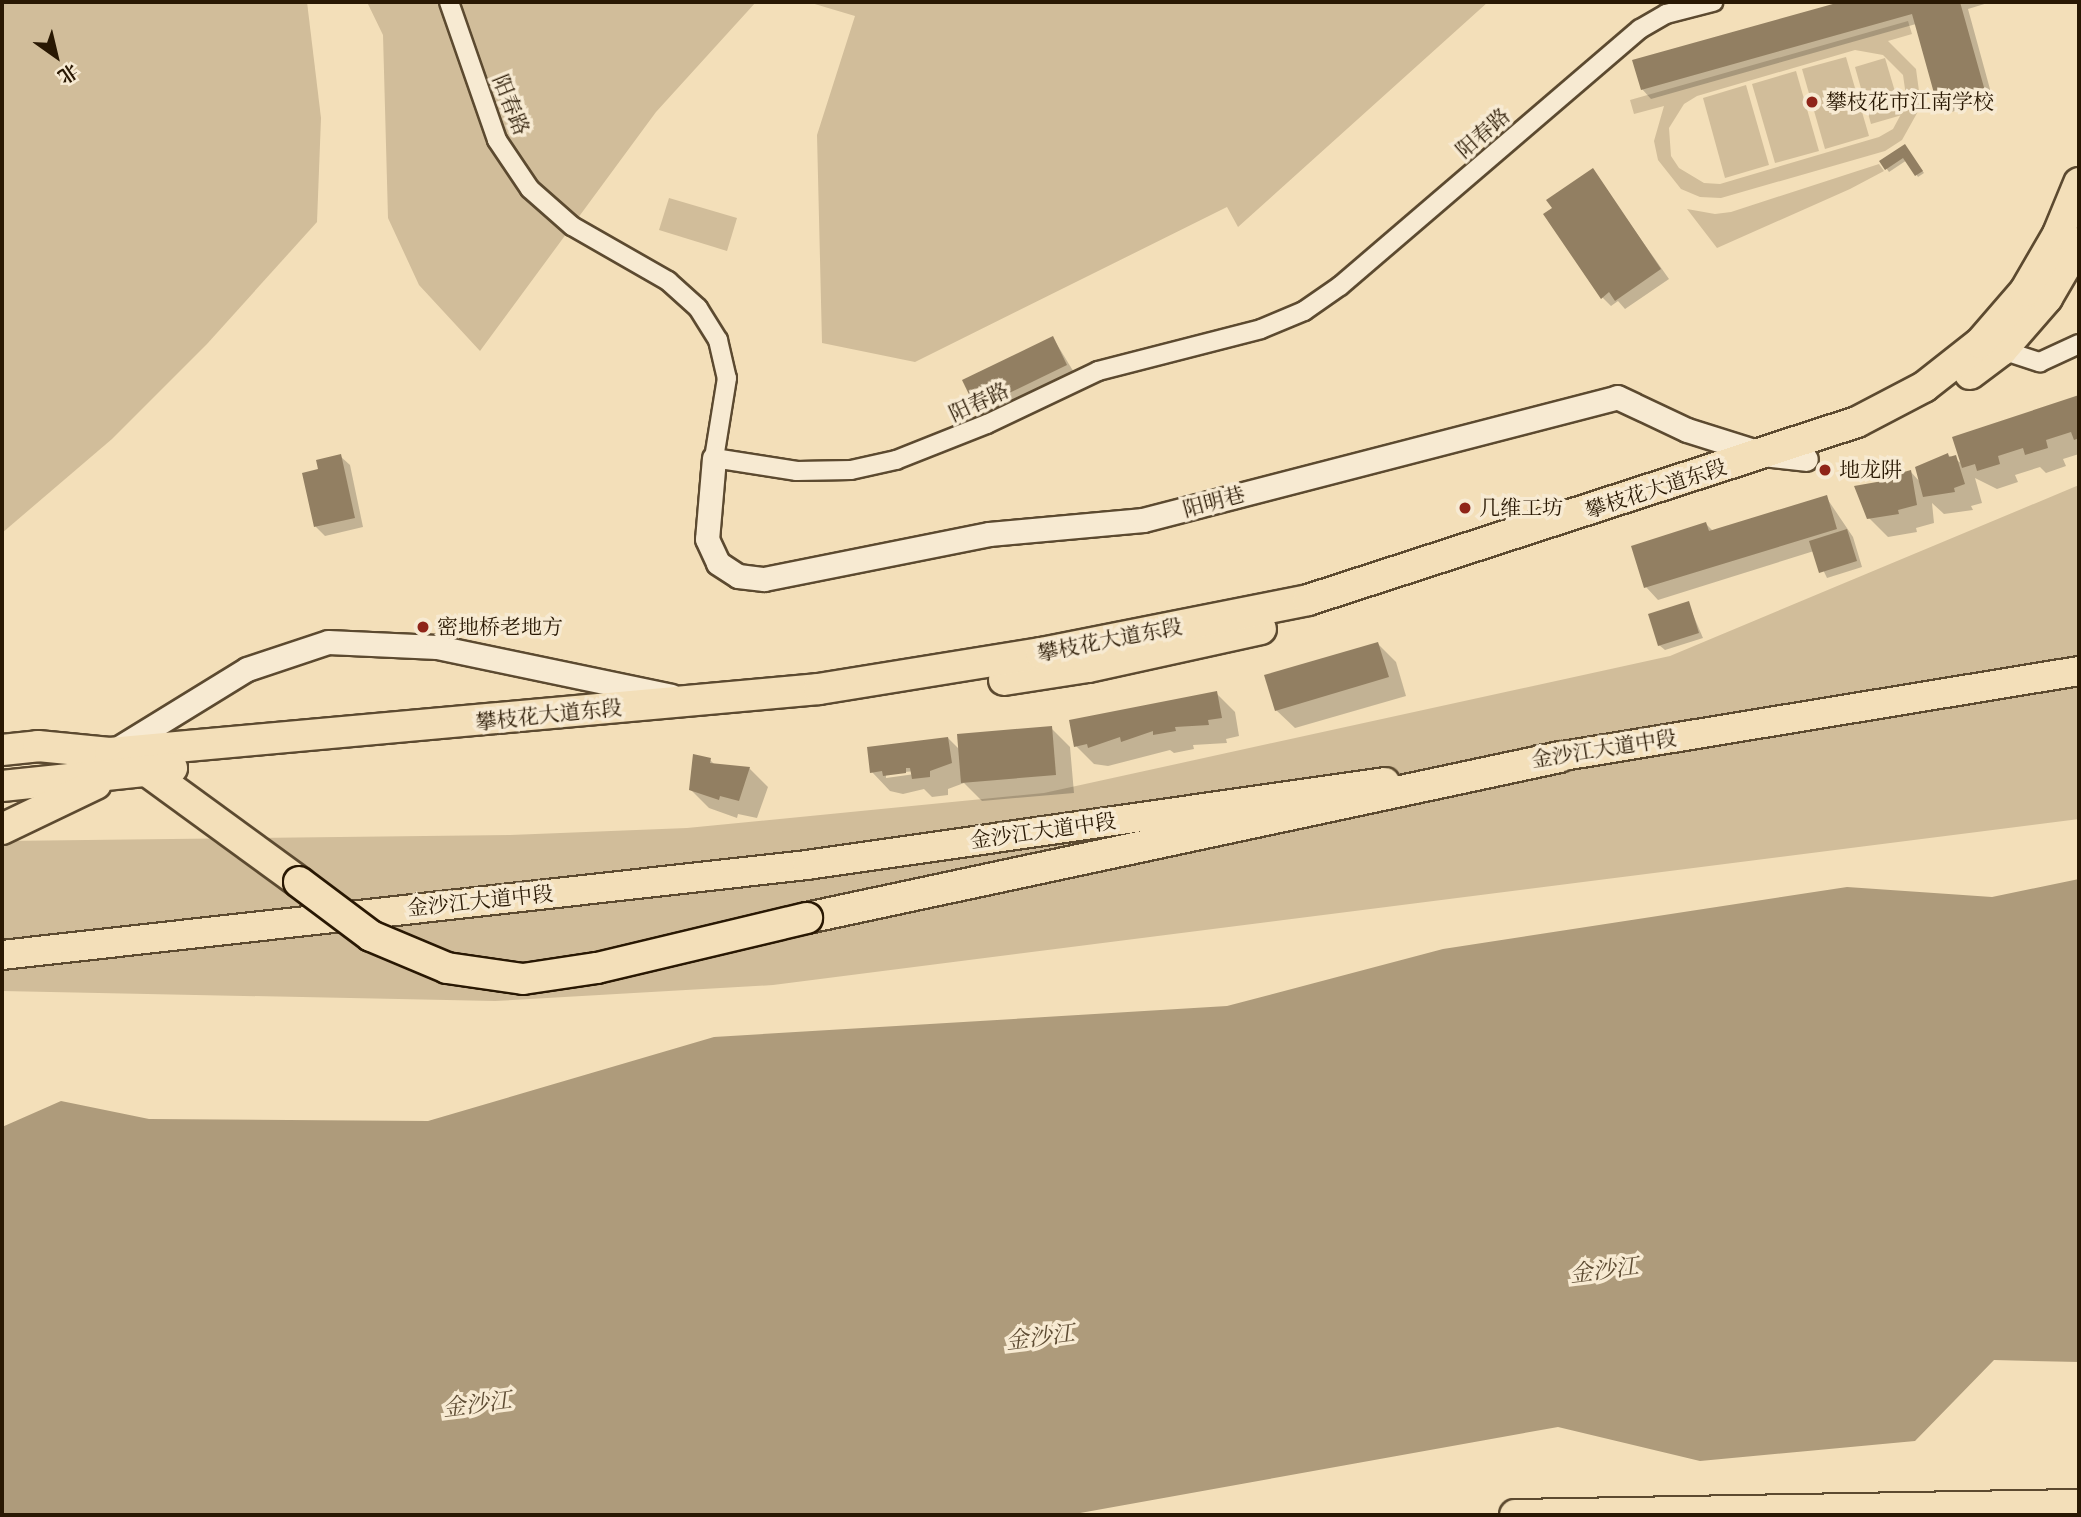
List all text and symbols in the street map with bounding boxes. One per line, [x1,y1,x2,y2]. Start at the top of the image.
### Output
north arrow [21,21,91,91]
text: 北 [53,57,83,89]
street label: 阳春路 [488,71,534,139]
place label: 攀枝花市江南学校 [1826,89,1994,115]
marker: 攀枝花市江南学校 [1804,94,1820,110]
street label: 阳春路 [1451,103,1515,163]
street label: 阳春路 [945,377,1013,427]
street label: 攀枝花大道东段 [1582,454,1730,524]
place label: 地龙阱 [1839,457,1902,483]
marker: 地龙阱 [1817,462,1833,478]
street label: 阳明巷 [1180,482,1248,522]
place label: 几维工坊 [1479,495,1563,521]
marker: 几维工坊 [1457,500,1473,516]
place label: 密地桥老地方 [437,614,563,640]
street label: 攀枝花大道东段 [1035,614,1185,666]
marker: 密地桥老地方 [415,619,431,635]
street label: 攀枝花大道东段 [475,695,623,735]
street label: 金沙江大道中段 [1529,725,1679,773]
street label: 金沙江大道中段 [968,808,1118,854]
street label: 金沙江大道中段 [406,881,554,921]
water label: 金沙江 [1568,1253,1640,1289]
water label: 金沙江 [1004,1320,1076,1356]
water label: 金沙江 [441,1387,513,1423]

